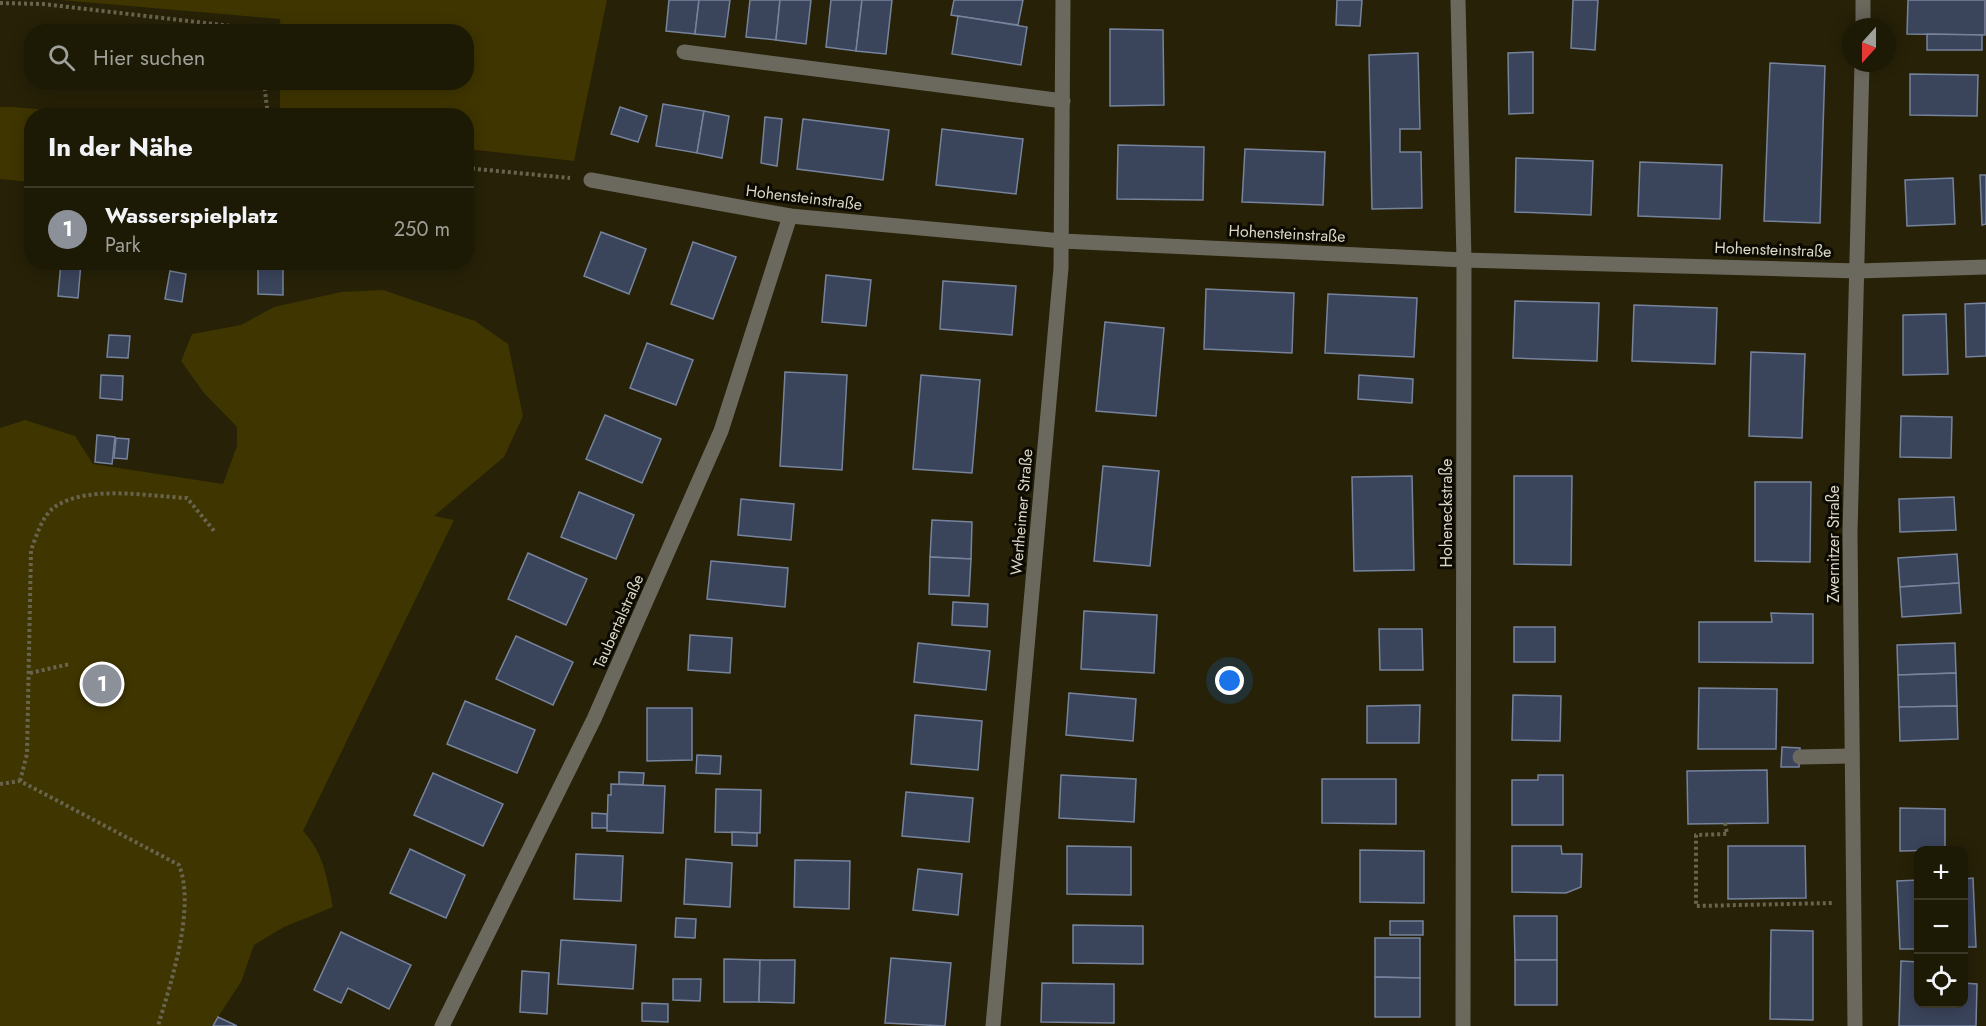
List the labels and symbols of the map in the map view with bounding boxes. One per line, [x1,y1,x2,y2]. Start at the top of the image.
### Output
north arrow [1842,18,1896,72]
street label: Hohensteinstraße [744,179,863,216]
street label: Hohensteinstraße [1228,219,1346,248]
street label: Hohensteinstraße [1714,236,1832,263]
street label: Wertheimer Straße [1005,448,1038,576]
street label: Hoheneckstraße [1435,459,1458,567]
street label: Zwernitzer Straße [1822,485,1845,603]
street label: Taubertalstraße [587,570,649,672]
pin: 1 [82,662,122,706]
your location [1215,666,1244,695]

